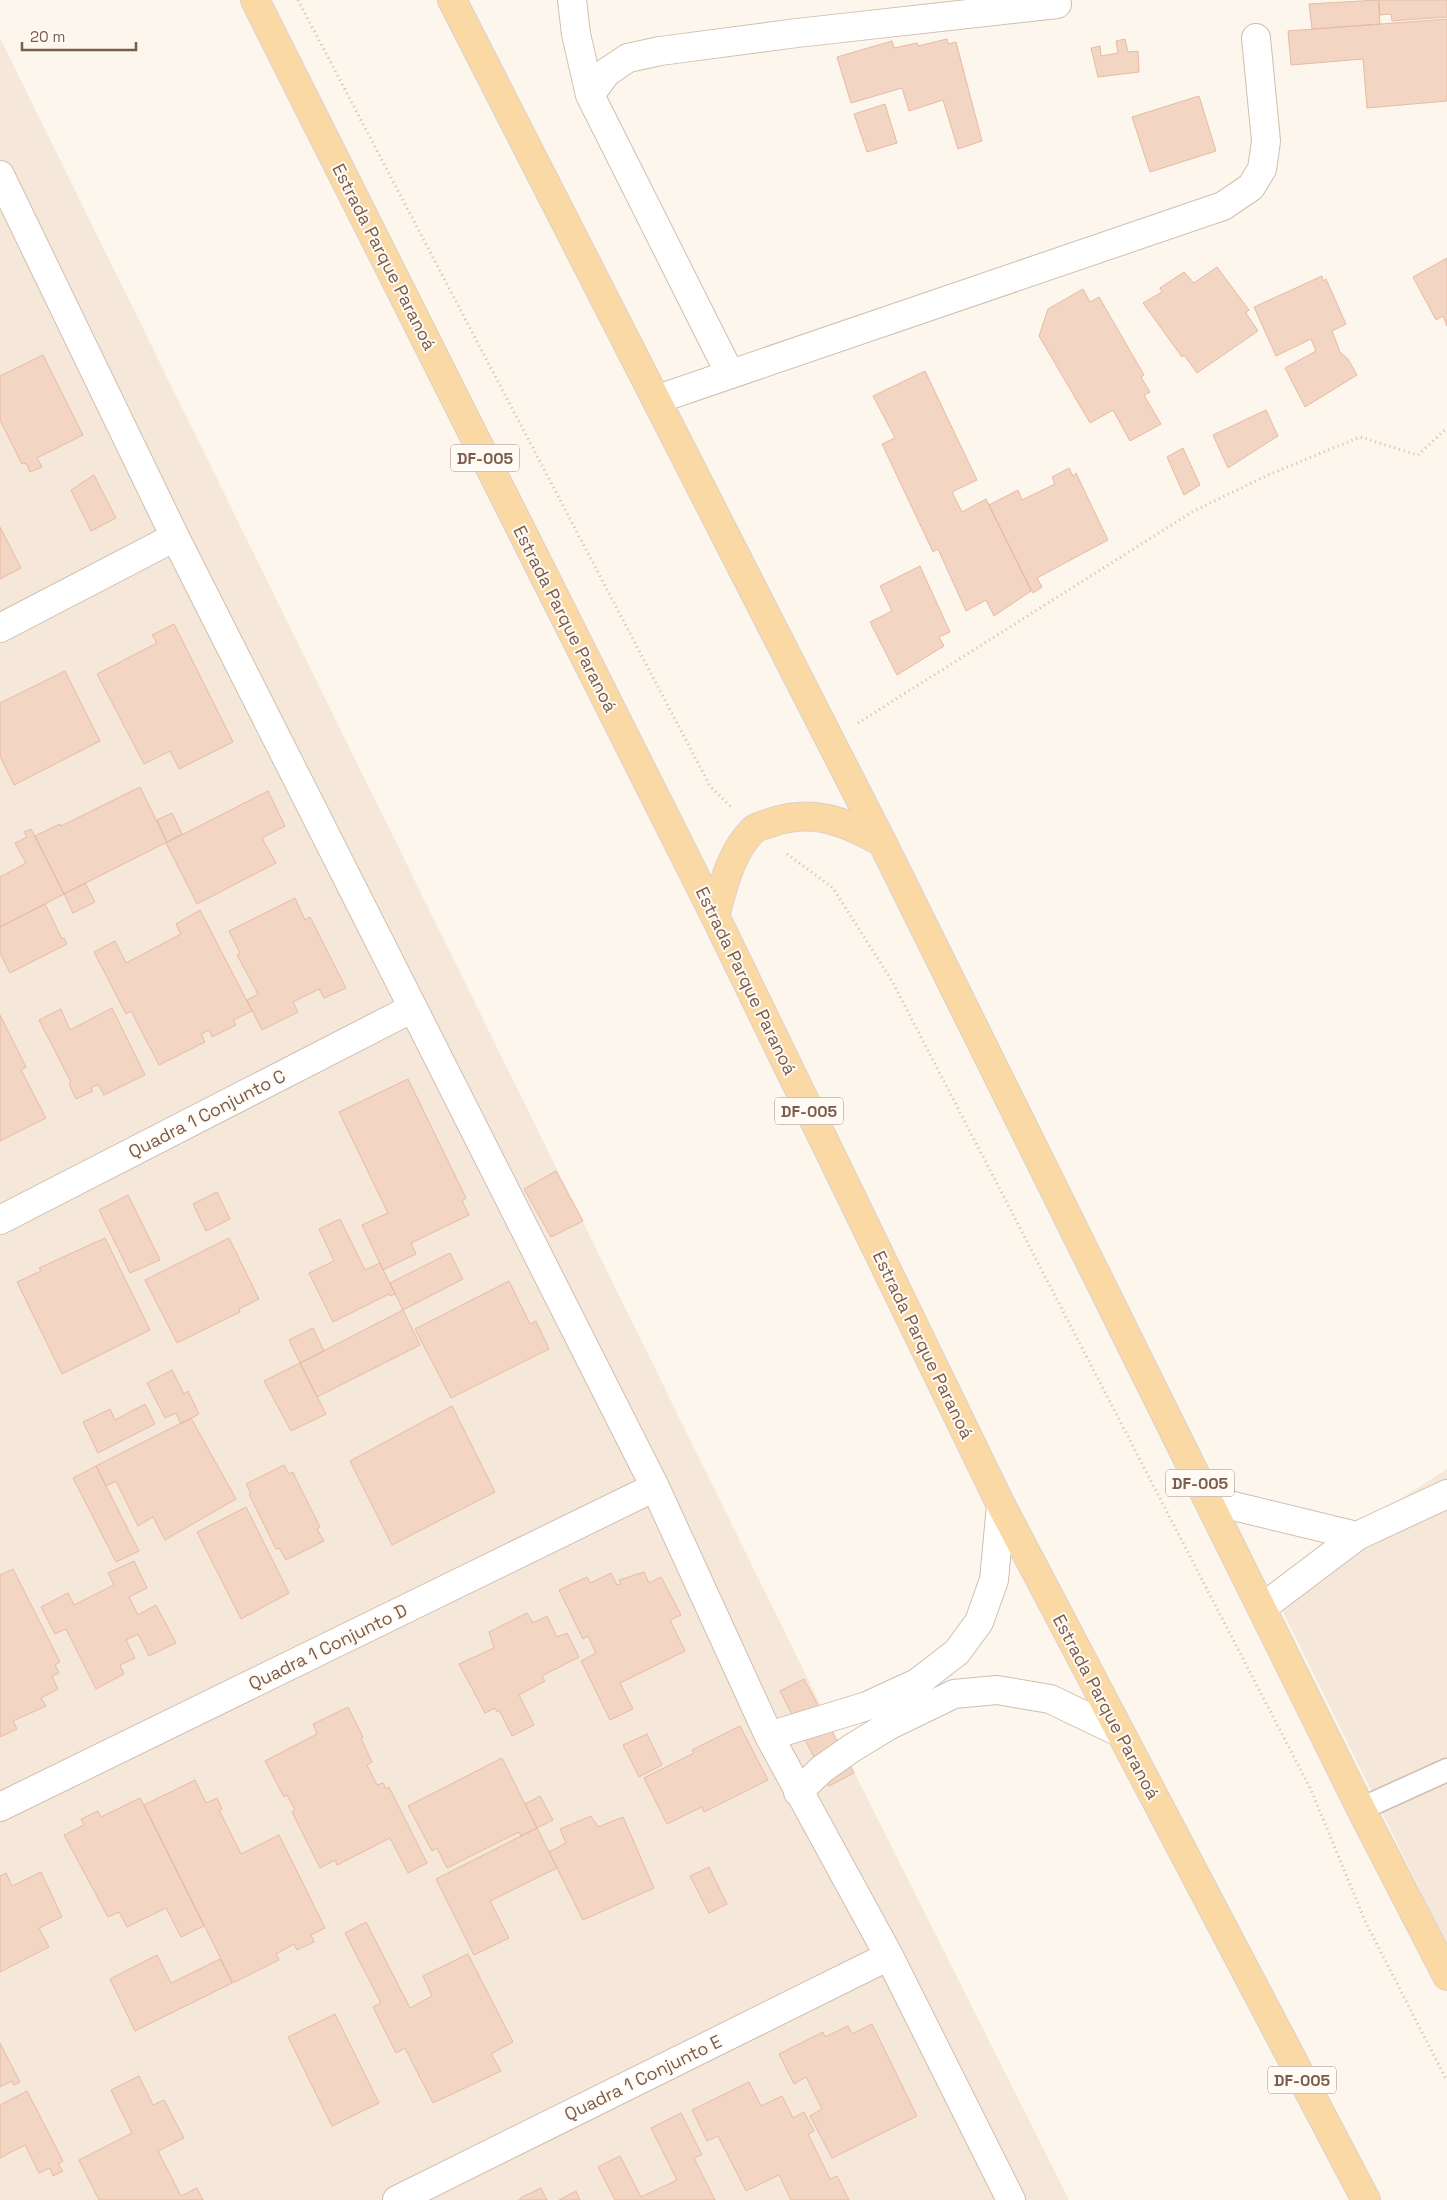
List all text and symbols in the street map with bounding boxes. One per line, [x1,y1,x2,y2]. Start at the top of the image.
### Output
scale bar [22,20,136,52]
text: 20 m [30,27,65,46]
street label: Estrada Parque Paranoá [327,160,442,354]
road number: DF-005 [451,444,519,472]
street label: Estrada Parque Paranoá [508,522,623,716]
street label: Estrada Parque Paranoá [691,883,802,1079]
street label: Quadra 1 Conjunto C [124,1064,289,1163]
road number: DF-005 [775,1098,843,1124]
street label: Estrada Parque Paranoá [868,1247,979,1443]
road number: DF-005 [1166,1470,1234,1496]
street label: Quadra 1 Conjunto D [245,1598,411,1695]
street label: Estrada Parque Paranoá [1048,1610,1165,1803]
street label: Quadra 1 Conjunto E [560,2029,725,2126]
road number: DF-005 [1268,2066,1336,2094]

